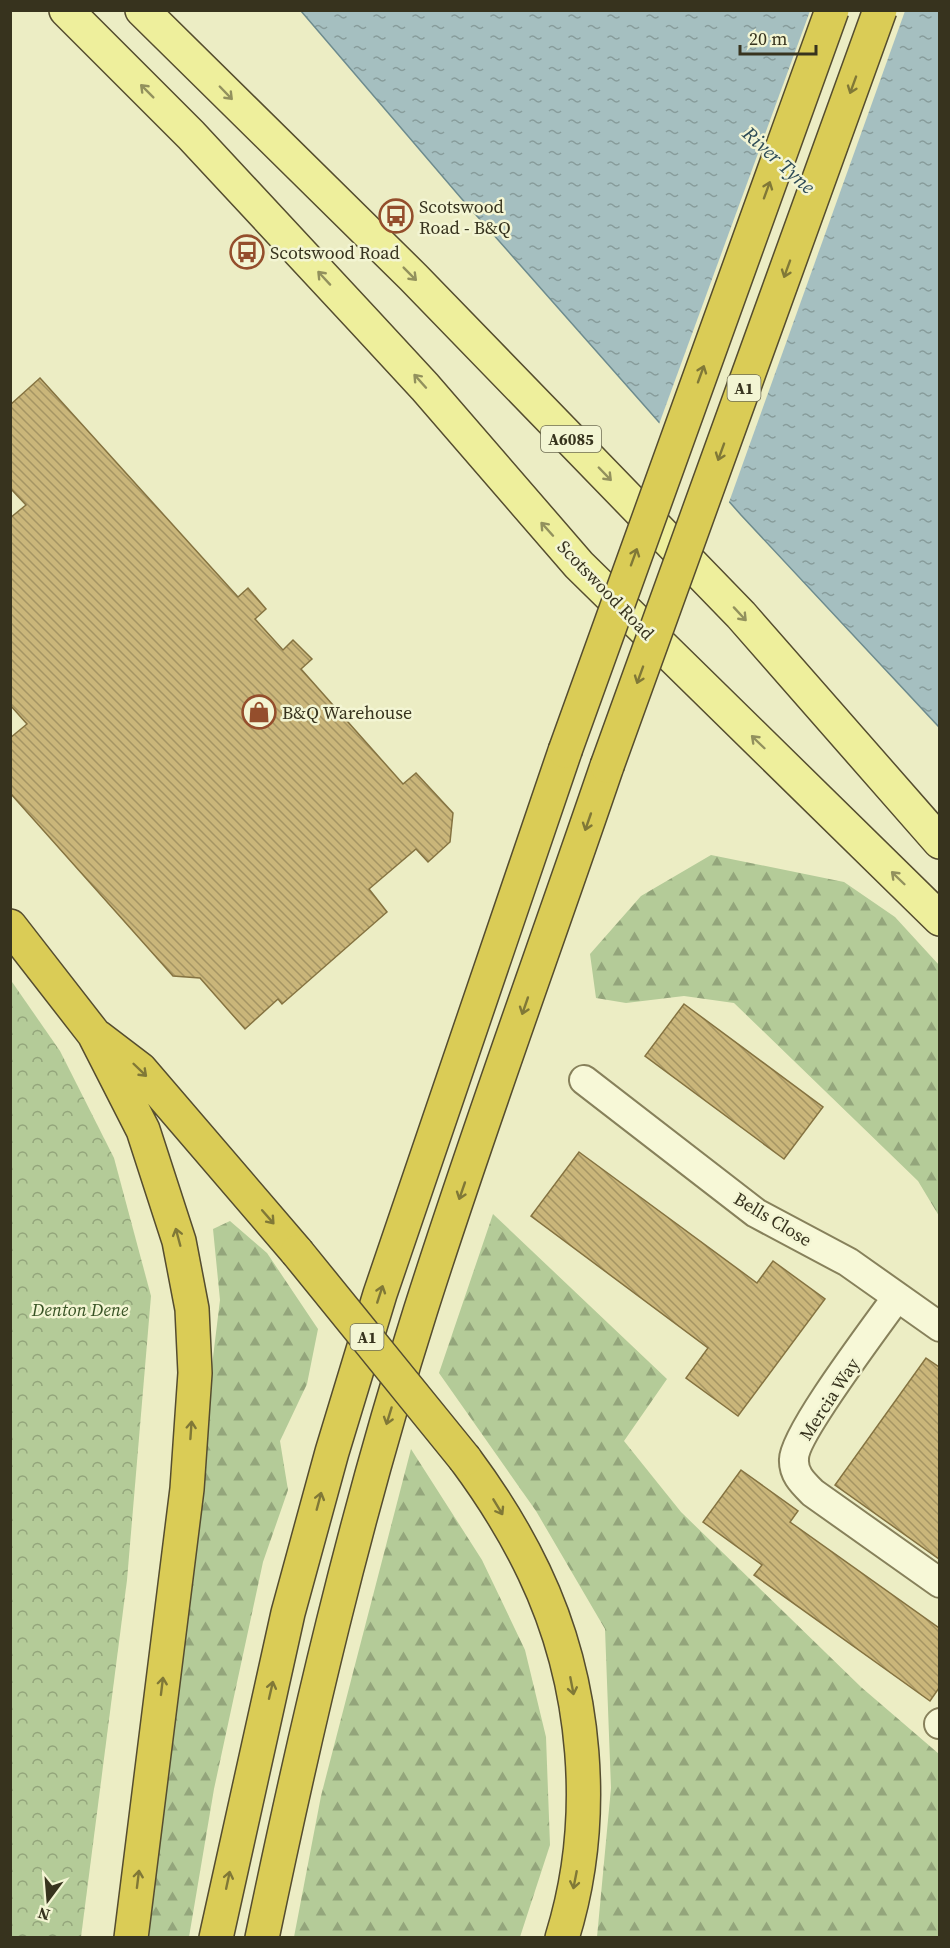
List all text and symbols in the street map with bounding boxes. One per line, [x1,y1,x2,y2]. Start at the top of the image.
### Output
scale bar [740,18,816,56]
text: 20 m [749,26,787,51]
one-way arrow [846,75,857,94]
one-way arrow [139,84,154,98]
one-way arrow [219,85,234,100]
water label: River Tyne [736,119,821,200]
one-way arrow [762,182,773,200]
place label: Scotswood Road - B&Q [419,194,511,240]
bus stop icon: Scotswood Road - B&Q [378,198,414,234]
bus stop icon: Scotswood Road [229,234,265,270]
place label: Scotswood Road [270,240,400,265]
one-way arrow [780,259,791,278]
one-way arrow [403,266,418,281]
one-way arrow [317,271,331,286]
one-way arrow [696,365,707,384]
one-way arrow [413,374,427,389]
road number: A1 [728,375,760,401]
road number: A6085 [541,426,601,452]
one-way arrow [714,442,725,461]
one-way arrow [597,466,612,481]
one-way arrow [540,522,554,537]
street label: Scotswood Road [552,535,660,645]
one-way arrow [630,548,641,567]
one-way arrow [733,606,747,621]
one-way arrow [634,665,645,684]
shop icon: B&Q Warehouse [241,694,277,730]
place label: B&Q Warehouse [282,700,412,725]
one-way arrow [751,735,766,749]
one-way arrow [582,812,593,831]
one-way arrow [891,870,906,885]
one-way arrow [519,996,530,1015]
one-way arrow [133,1063,148,1077]
one-way arrow [455,1181,466,1199]
street label: Bells Close [729,1186,817,1252]
one-way arrow [261,1209,275,1224]
one-way arrow [172,1228,183,1247]
one-way arrow [375,1285,386,1304]
park label: Denton Dene [31,1297,129,1322]
road number: A1 [350,1324,384,1350]
street label: Mercia Way [793,1352,865,1445]
one-way arrow [383,1406,394,1425]
one-way arrow [186,1421,197,1441]
one-way arrow [313,1492,325,1511]
one-way arrow [492,1498,504,1515]
one-way arrow [567,1676,578,1696]
one-way arrow [157,1677,168,1696]
one-way arrow [266,1681,277,1700]
north arrow [18,1870,78,1930]
one-way arrow [133,1870,144,1890]
one-way arrow [570,1870,581,1889]
one-way arrow [223,1871,234,1891]
text: N [35,1902,52,1927]

